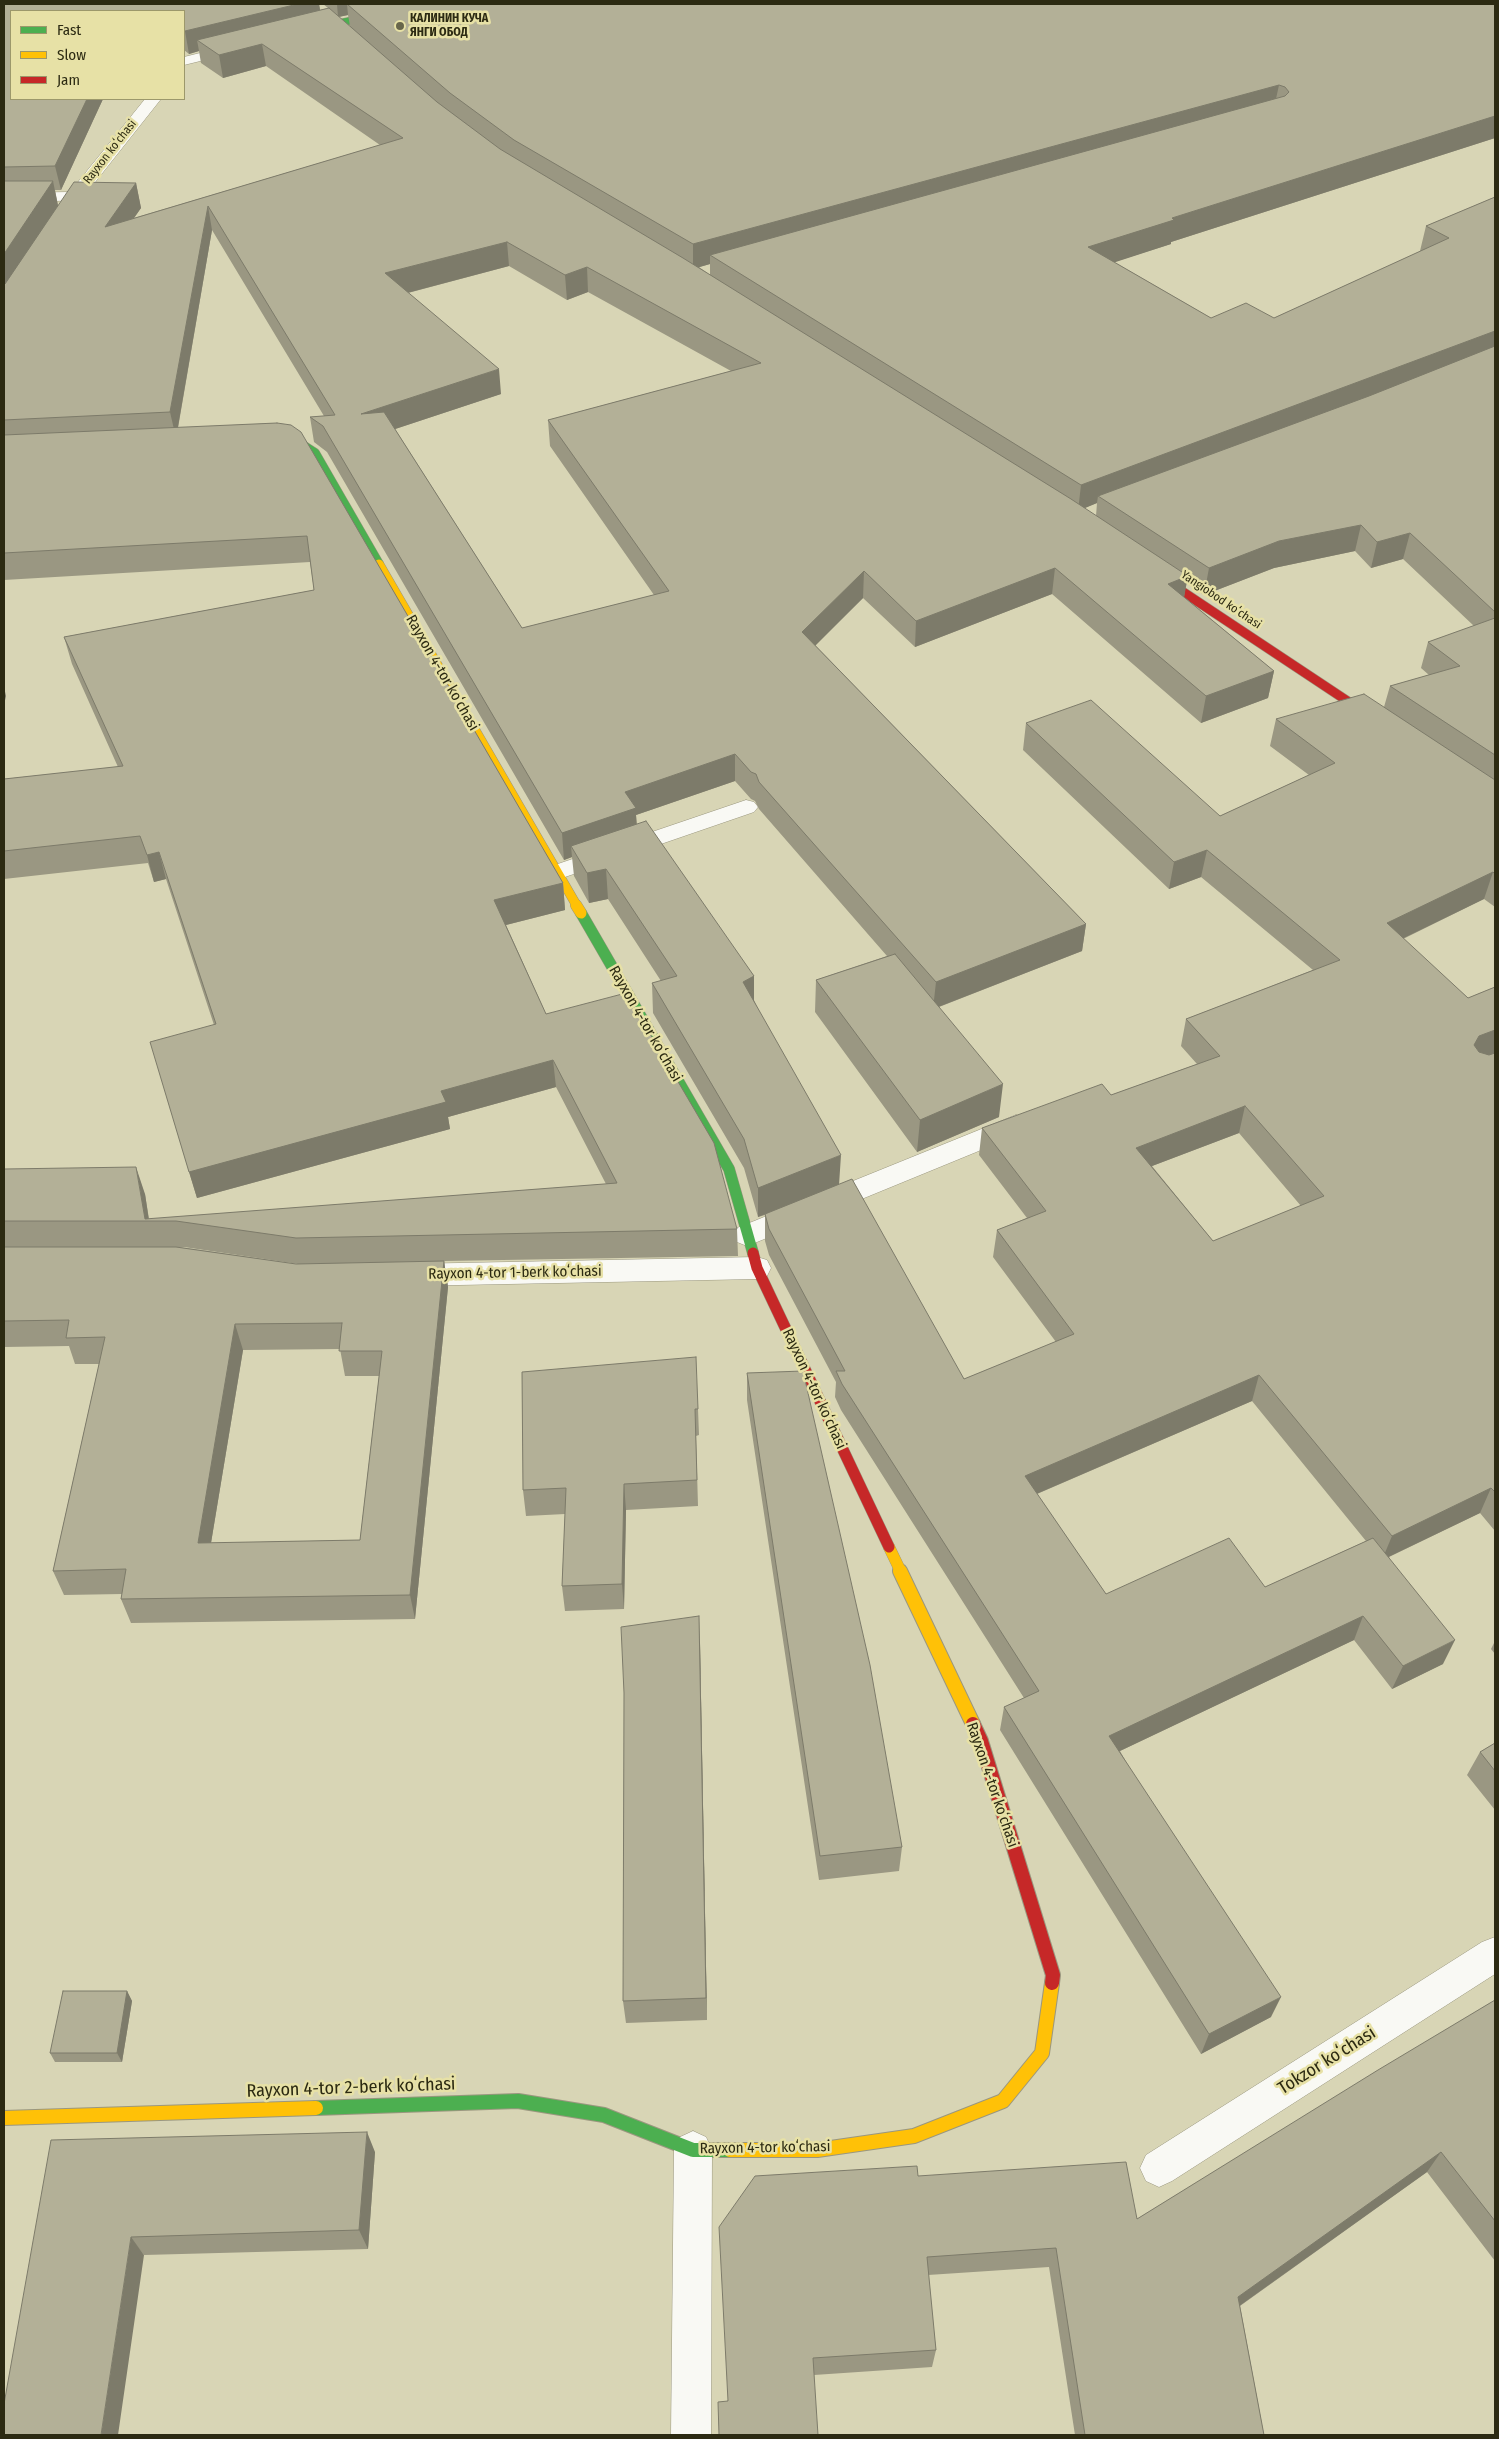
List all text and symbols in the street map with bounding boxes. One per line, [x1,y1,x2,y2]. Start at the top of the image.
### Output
legend [10,10,185,100]
place label: КАЛИНИН КУЧА ЯНГИ ОБОД [410,12,488,40]
marker: КАЛИНИН КУЧА ЯНГИ ОБОД [394,20,406,32]
text: Fast [57,21,81,39]
text: Slow [57,46,86,64]
text: Jam [57,71,80,89]
street label: Rayxon koʻchasi [80,117,140,187]
street label: Yangiobod koʻchasi [1178,568,1264,632]
street label: Rayxon 4-tor koʻchasi [401,612,483,734]
street label: Rayxon 4-tor koʻchasi [604,963,686,1085]
street label: Rayxon 4-tor 1-berk koʻchasi [428,1262,602,1284]
street label: Rayxon 4-tor koʻchasi [778,1326,850,1452]
street label: Rayxon 4-tor koʻchasi [962,1720,1022,1850]
street label: Tokzor koʻchasi [1274,2022,1380,2100]
street label: Rayxon 4-tor 2-berk koʻchasi [246,2074,456,2102]
street label: Rayxon 4-tor koʻchasi [699,2138,831,2158]

